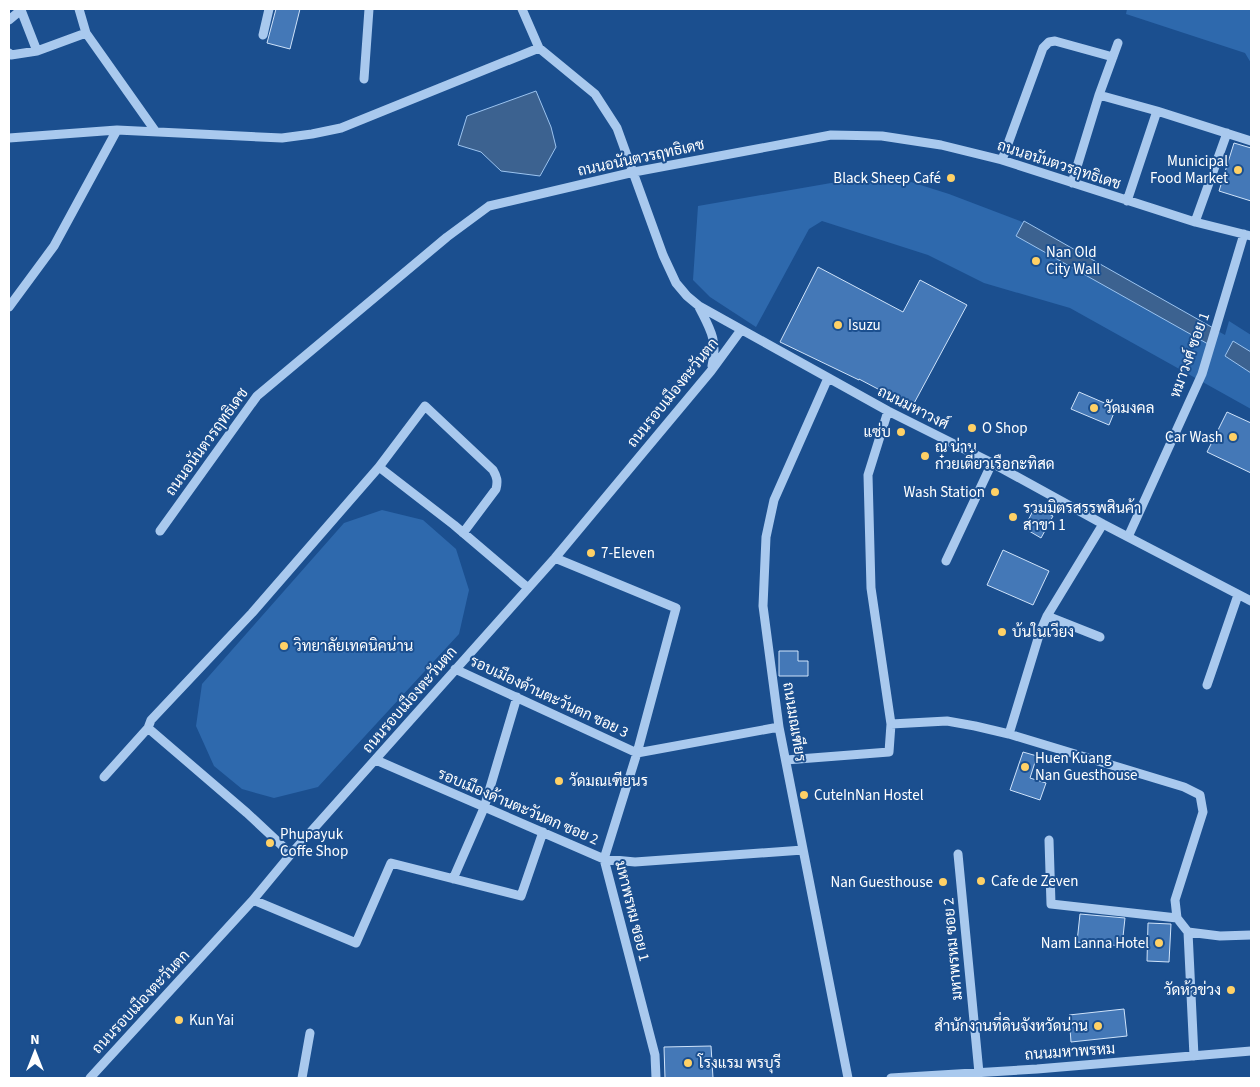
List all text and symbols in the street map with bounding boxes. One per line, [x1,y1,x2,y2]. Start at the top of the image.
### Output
street label: ถนนอนันตวรฤทธิเดช [576,134,706,182]
street label: ถนนอนันตวรฤทธิเดช [994,135,1124,195]
place label: Municipal Food Market [1150,151,1228,189]
marker: Municipal Food Market [1232,164,1244,176]
place label: Black Sheep Café [833,168,941,189]
marker: Black Sheep Café [945,172,957,184]
place label: Nan Old City Wall [1046,242,1100,280]
marker: Nan Old City Wall [1030,255,1042,267]
street label: หมาวงศ์ ซอย 1 [1165,309,1215,401]
place label: Isuzu [848,315,881,336]
marker: Isuzu [832,319,844,331]
street label: ถนนรอบเมืองตะวันตก [622,334,724,452]
street label: ถนนมหาวงศ์ [874,381,952,435]
street label: ถนนอนันตวรฤทธิเดช [161,384,253,500]
place label: วัดมงคล [1104,398,1154,419]
marker: วัดมงคล [1088,402,1100,414]
place label: O Shop [982,418,1028,439]
place label: แซ่บ [863,422,891,443]
marker: O Shop [966,422,978,434]
marker: แซ่บ [895,426,907,438]
place label: Car Wash [1165,427,1223,448]
marker: Car Wash [1227,431,1239,443]
place label: ณ น่าน ก๋วยเตี๋ยวเรือกะทิสด [935,437,1055,475]
marker: ณ น่าน ก๋วยเตี๋ยวเรือกะทิสด [919,450,931,462]
place label: Wash Station [904,482,985,503]
marker: Wash Station [989,486,1001,498]
place label: รวมมิตรสรรพสินค้า สาขา 1 [1023,498,1141,536]
marker: รวมมิตรสรรพสินค้า สาขา 1 [1007,511,1019,523]
place label: 7-Eleven [601,543,655,564]
marker: 7-Eleven [585,547,597,559]
place label: บ้นในเวียง [1012,622,1074,643]
marker: บ้นในเวียง [996,626,1008,638]
place label: วิทยาลัยเทคนิคน่าน [294,636,413,657]
marker: วิทยาลัยเทคนิคน่าน [278,640,290,652]
street label: ถนนรอบเมืองตะวันตก [358,642,462,758]
street label: รอบเมืองด้านตะวันตก ซอย 3 [466,651,632,743]
street label: ถนนมณเฑียร [777,681,811,763]
place label: Huen Kuang Nan Guesthouse [1035,748,1138,786]
marker: Huen Kuang Nan Guesthouse [1019,761,1031,773]
street label: รอบเมืองด้านตะวันตก ซอย 2 [434,764,602,850]
place label: วัดมณเฑียนร [569,771,648,792]
marker: วัดมณเฑียนร [553,775,565,787]
place label: CuteInNan Hostel [814,785,924,806]
marker: CuteInNan Hostel [798,789,810,801]
place label: Phupayuk Coffe Shop [280,824,348,862]
marker: Phupayuk Coffe Shop [264,837,276,849]
street label: มหาพรหม ซอย 1 [609,859,655,963]
place label: Cafe de Zeven [991,871,1078,892]
place label: Nan Guesthouse [830,872,933,893]
marker: Cafe de Zeven [975,875,987,887]
marker: Nan Guesthouse [937,876,949,888]
street label: มหาพรหม ซอย 2 [938,897,968,1001]
place label: Nam Lanna Hotel [1041,933,1149,954]
marker: Nam Lanna Hotel [1153,937,1165,949]
street label: ถนนรอบเมืองตะวันตก [87,945,195,1059]
place label: วัดห้วข่วง [1164,980,1221,1001]
marker: วัดห้วข่วง [1225,984,1237,996]
place label: Kun Yai [189,1010,234,1031]
place label: สำนักงานที่ดินจังหวัดน่าน [934,1011,1088,1037]
marker: Kun Yai [173,1014,185,1026]
marker: สำนักงานที่ดินจังหวัดน่าน [1092,1020,1104,1032]
north arrow [10,1027,60,1077]
text: N [30,1030,40,1050]
street label: ถนนมหาพรหม [1024,1038,1116,1066]
place label: โรงแรม พรบุรี [697,1053,781,1074]
marker: โรงแรม พรบุรี [682,1057,694,1069]

